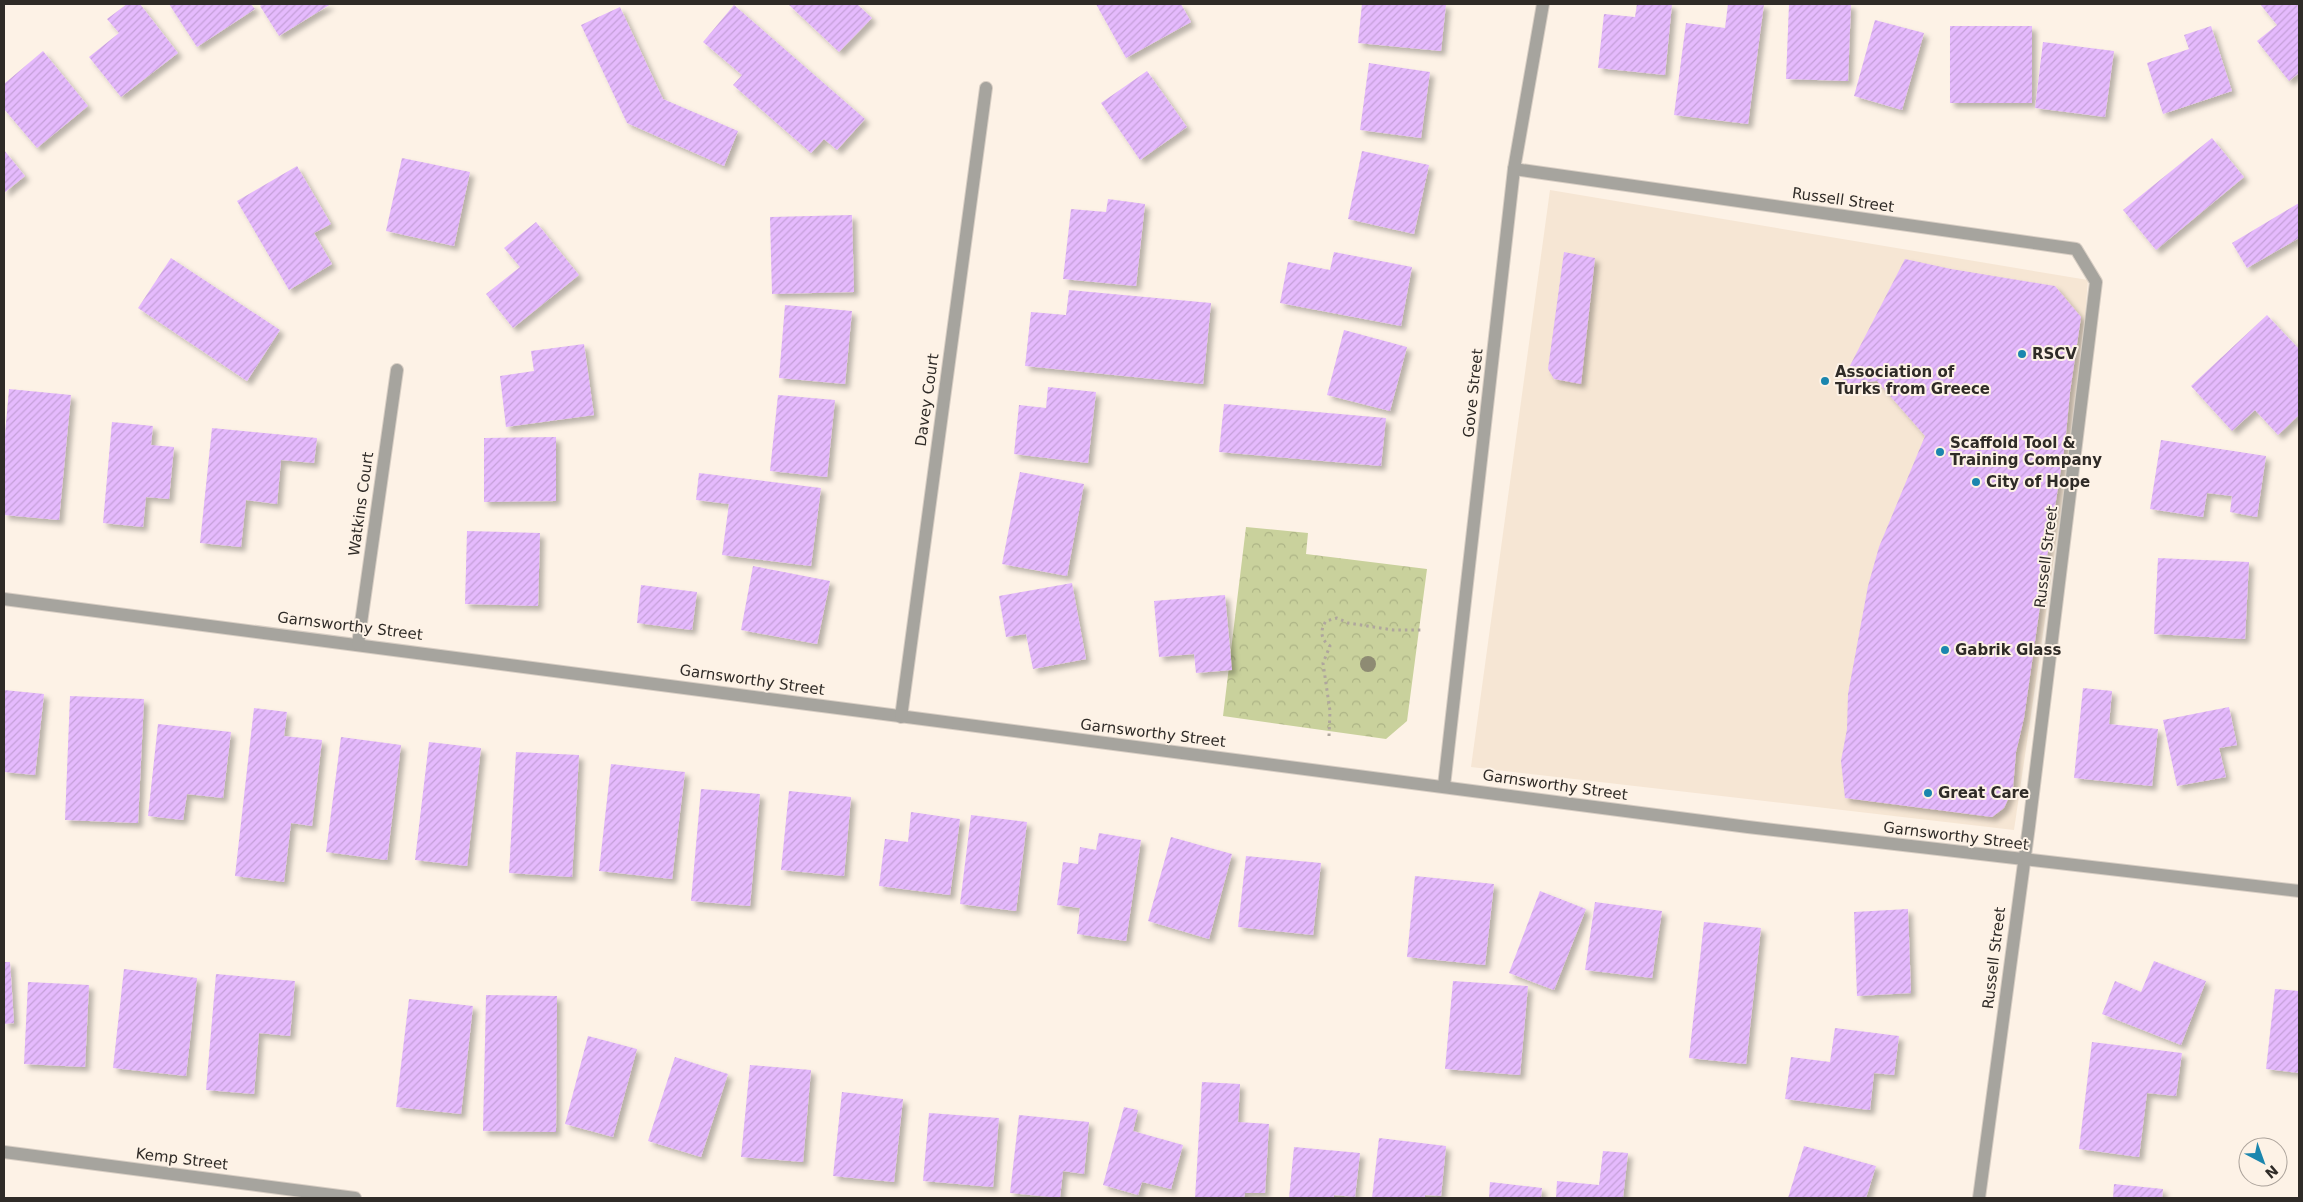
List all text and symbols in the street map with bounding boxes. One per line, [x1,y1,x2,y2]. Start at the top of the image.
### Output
street label: Russell Street [1791,184,1895,216]
place label: RSCV [2032,345,2077,363]
street label: Gove Street [1459,348,1487,438]
marker: RSCV [2016,348,2028,360]
street label: Davey Court [912,352,942,448]
place label: Association of Turks from Greece [1835,363,1990,398]
marker: Association of Turks from Greece [1819,375,1831,387]
place label: Scaffold Tool & Training Company [1950,434,2102,469]
marker: Scaffold Tool & Training Company [1934,446,1946,458]
street label: Watkins Court [345,451,377,557]
place label: City of Hope [1986,473,2090,491]
marker: City of Hope [1970,476,1982,488]
street label: Russell Street [2031,505,2061,609]
street label: Garnsworthy Street [276,608,424,644]
place label: Gabrik Glass [1955,641,2061,659]
marker: Gabrik Glass [1939,644,1951,656]
street label: Garnsworthy Street [678,661,826,699]
street label: Garnsworthy Street [1079,715,1227,751]
street label: Garnsworthy Street [1481,766,1629,804]
place label: Great Care [1938,784,2029,802]
marker: Great Care [1922,787,1934,799]
street label: Garnsworthy Street [1882,818,2030,854]
street label: Russell Street [1979,906,2009,1010]
north arrow [2238,1137,2288,1187]
street label: Kemp Street [135,1144,229,1174]
text: N [2262,1162,2281,1182]

